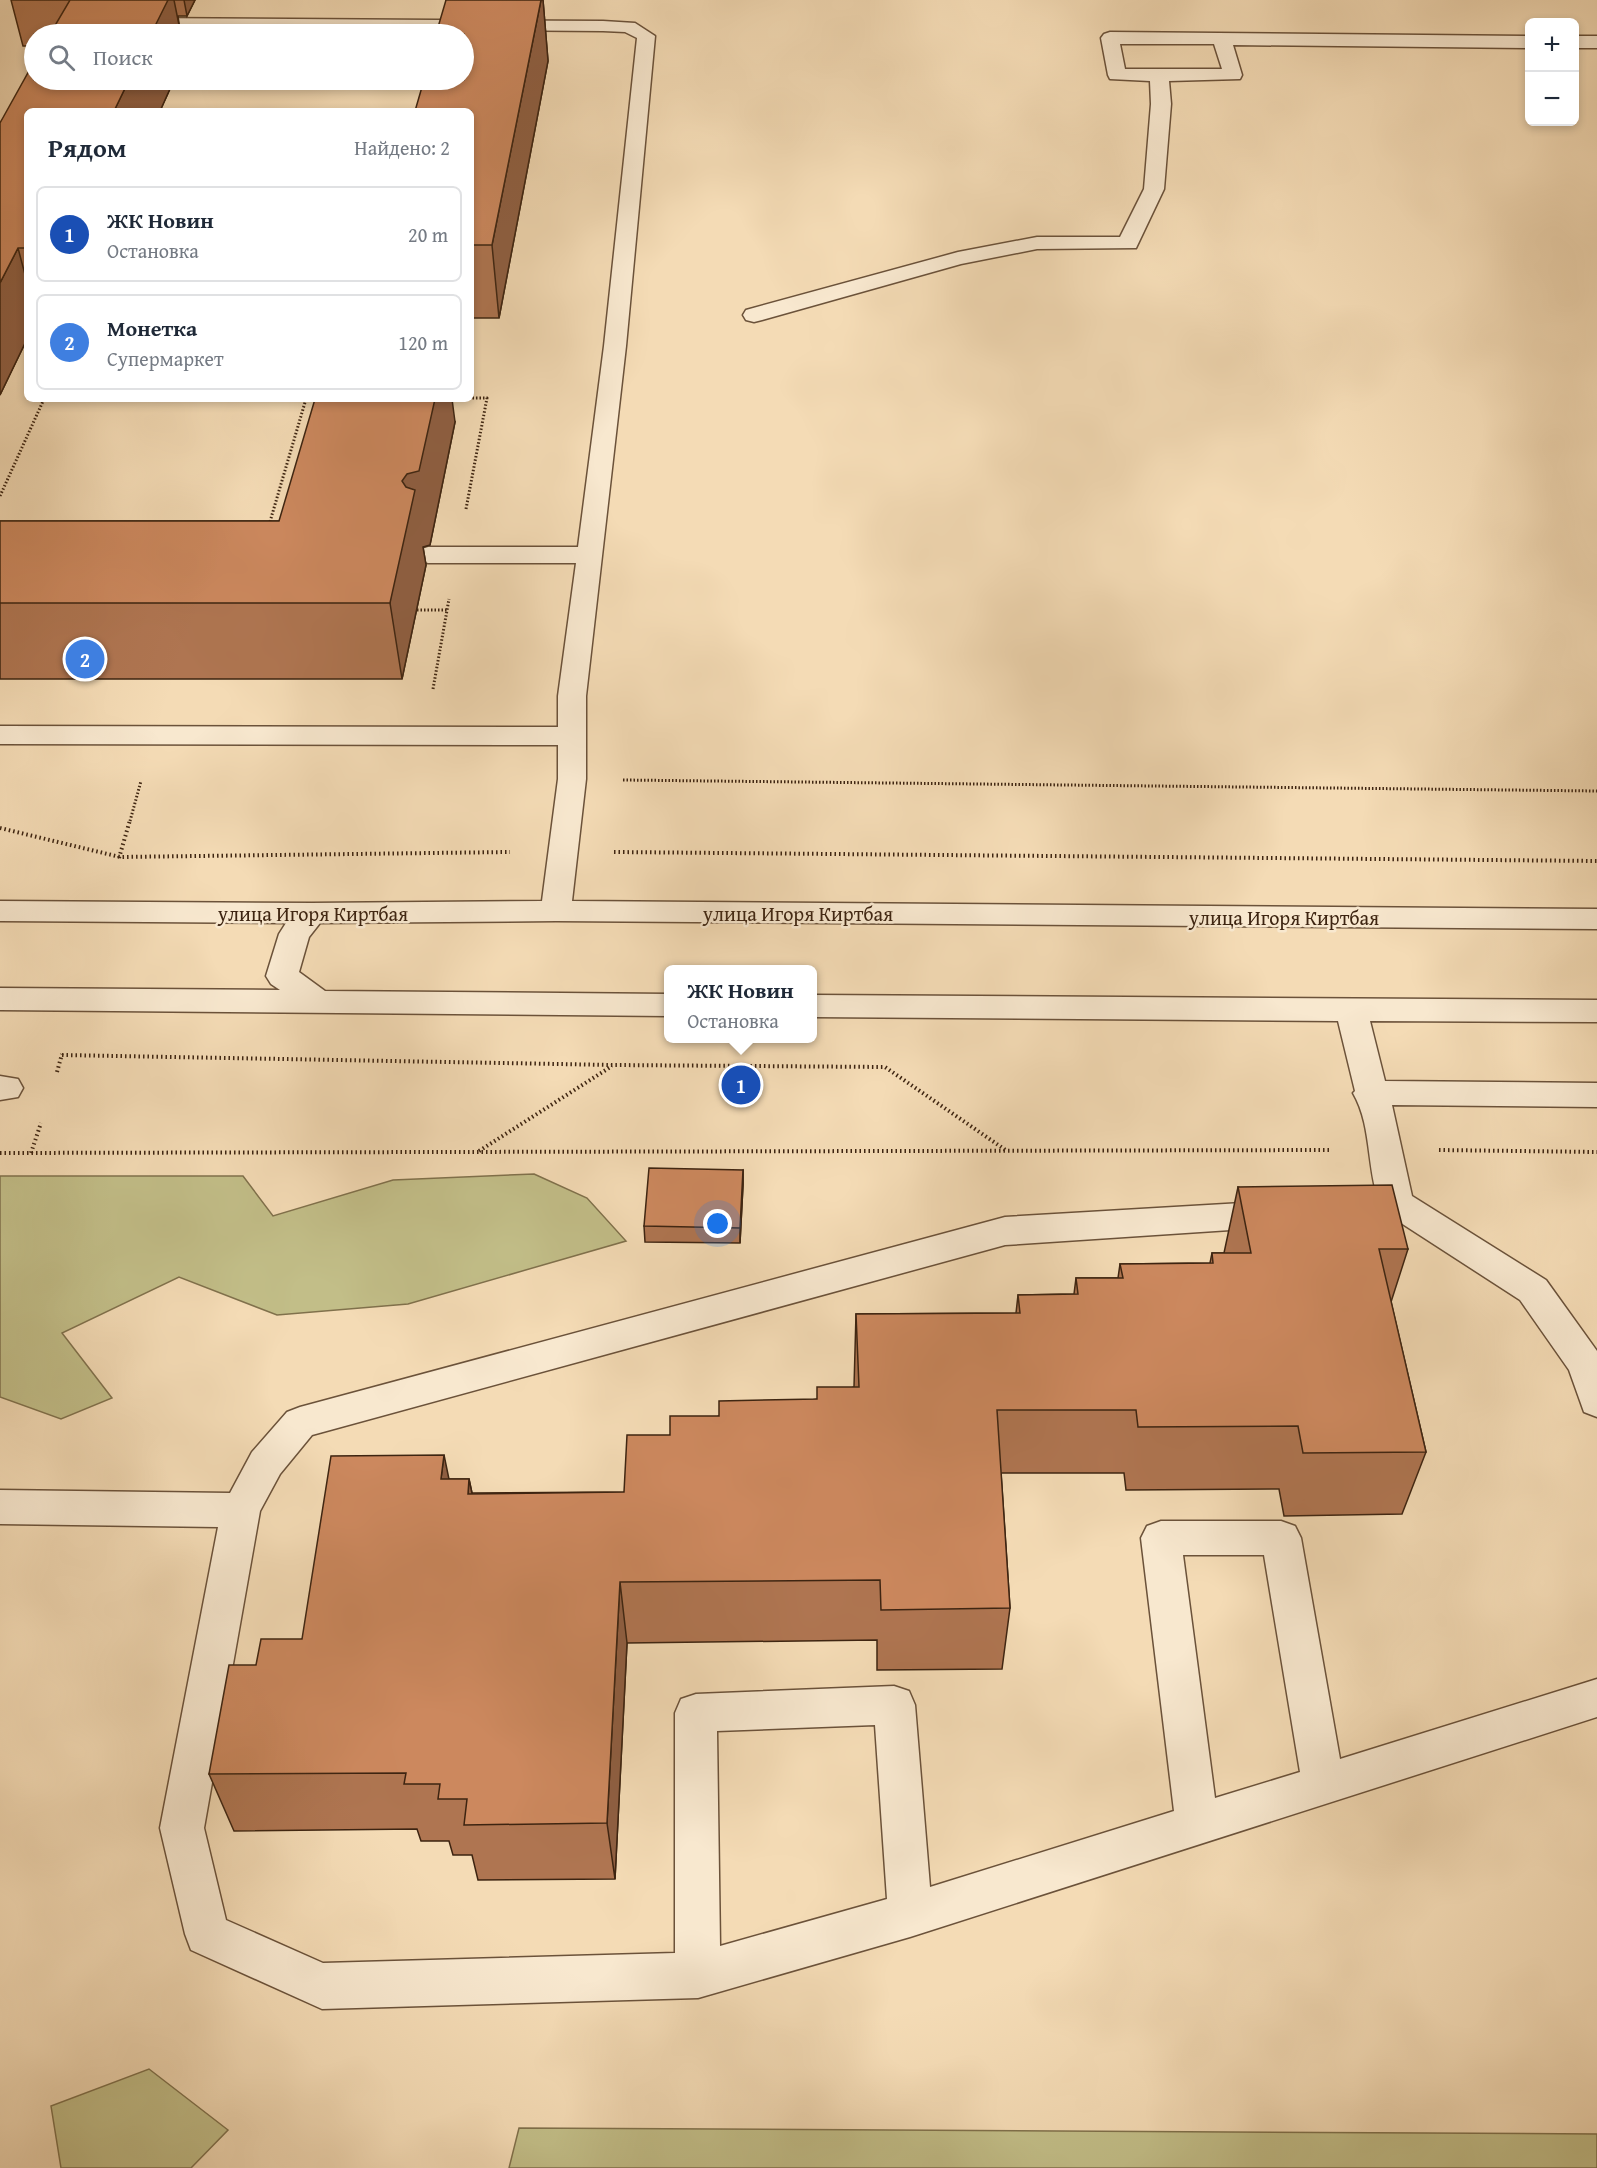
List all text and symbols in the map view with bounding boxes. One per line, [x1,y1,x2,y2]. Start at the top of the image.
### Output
map controls [1525,18,1579,126]
button: + [1525,18,1579,72]
search box [24,24,474,90]
icon: search [45,41,78,74]
text: Поиск [93,41,153,73]
button: − [1525,72,1579,126]
text: Рядом [48,128,126,167]
text: Найдено: 2 [354,133,450,162]
text: ЖК Новин [107,204,214,236]
text: 1 [64,220,75,249]
text: 20 m [408,220,448,249]
text: Остановка [107,236,199,265]
text: Монетка [107,312,197,344]
text: 2 [64,328,75,357]
text: 120 m [398,328,448,357]
text: Супермаркет [107,344,224,373]
pin: 2 [66,636,104,682]
street label: улица Игоря Киртбая [217,899,408,928]
street label: улица Игоря Киртбая [702,899,893,928]
street label: улица Игоря Киртбая [1188,903,1379,932]
popup [664,965,817,1043]
text: ЖК Новин [687,974,794,1006]
text: Остановка [687,1006,779,1035]
pin: 1 [722,1062,760,1108]
your location [703,1209,732,1238]

